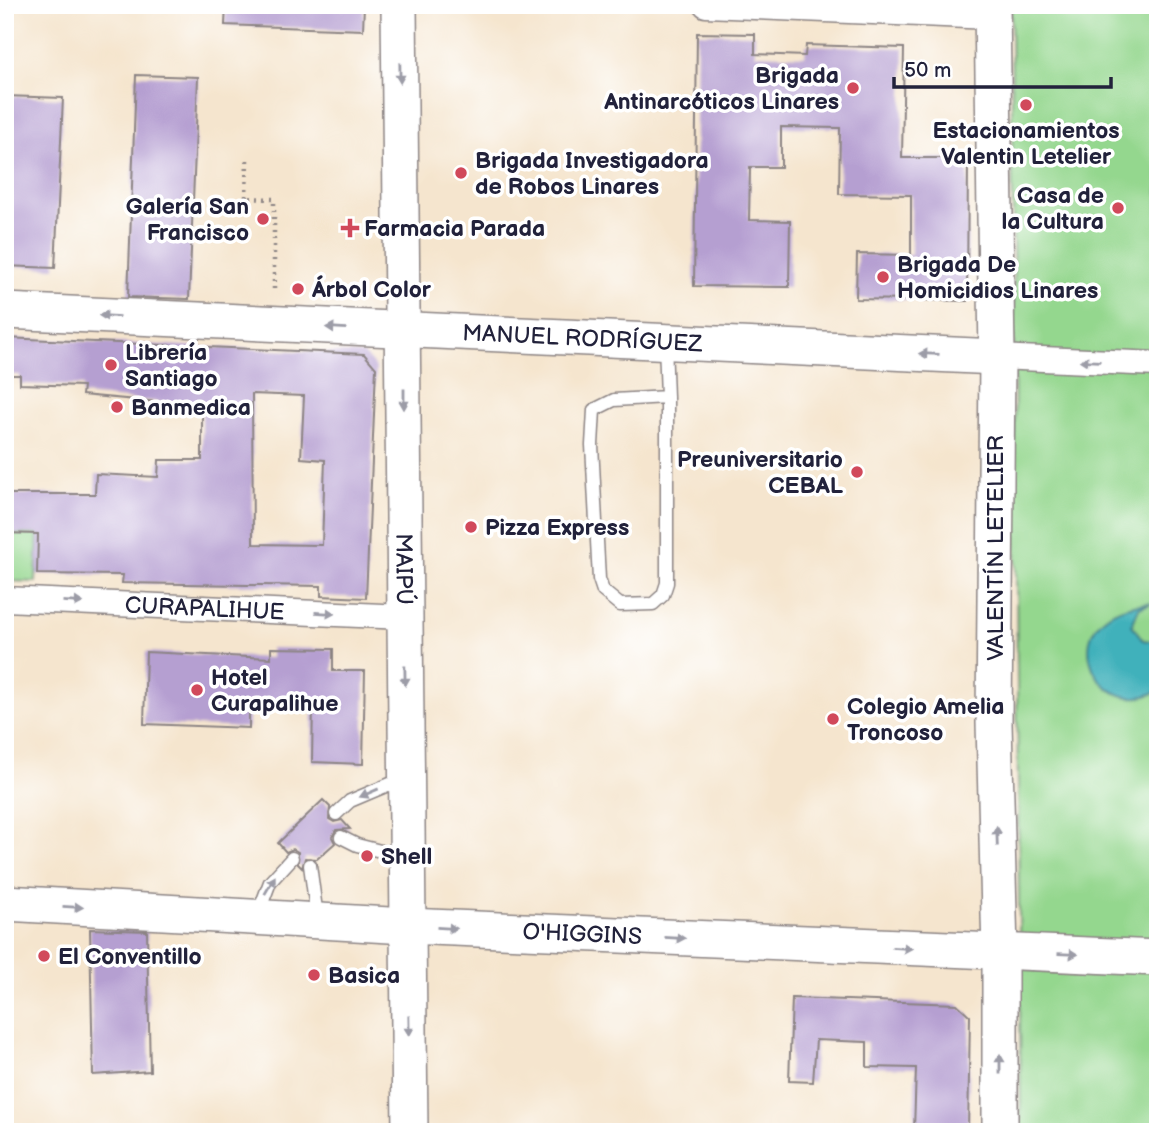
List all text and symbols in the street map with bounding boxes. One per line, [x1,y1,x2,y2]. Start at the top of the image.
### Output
scale bar [894,46,1110,90]
text: 50 m [904,58,951,83]
place label: Brigada Antinarcóticos Linares [603,62,839,116]
one-way arrow [394,63,406,85]
marker: Brigada Antinarcóticos Linares [845,80,861,96]
marker: Estacionamientos Valentin Letelier [1018,97,1034,113]
place label: Estacionamientos Valentin Letelier [932,117,1120,171]
place label: Brigada Investigadora de Robos Linares [475,147,709,201]
marker: Brigada Investigadora de Robos Linares [453,165,469,181]
place label: Casa de la Cultura [1001,182,1104,236]
place label: Galería San Francisco [126,193,249,247]
marker: Casa de la Cultura [1110,200,1126,216]
marker: Galería San Francisco [255,211,271,227]
place label: Farmacia Parada [364,215,545,243]
marker: Farmacia Parada [342,220,358,236]
place label: Brigada De Homicidios Linares [897,251,1098,305]
marker: Brigada De Homicidios Linares [875,269,891,285]
place label: Árbol Color [311,275,432,304]
marker: Árbol Color [290,281,306,297]
one-way arrow [98,311,120,322]
street label: MANUEL RODRÍGUEZ [462,319,704,358]
one-way arrow [325,322,347,333]
place label: Librería Santiago [125,339,218,393]
one-way arrow [917,348,939,359]
one-way arrow [1078,355,1100,366]
marker: Librería Santiago [103,357,119,373]
one-way arrow [398,388,410,410]
place label: Banmedica [131,394,251,422]
marker: Banmedica [109,399,125,415]
street label: VALENTÍN LETELIER [982,435,1010,661]
place label: Preuniversitario CEBAL [677,446,844,500]
marker: Preuniversitario CEBAL [849,464,865,480]
place label: Pizza Express [485,514,629,542]
marker: Pizza Express [463,519,479,535]
street label: MAIPÚ [389,533,418,605]
street label: CURAPALIHUE [124,591,285,627]
one-way arrow [63,597,85,608]
one-way arrow [314,608,336,619]
place label: Hotel Curapalihue [211,664,338,718]
one-way arrow [399,665,411,687]
marker: Hotel Curapalihue [189,682,205,698]
place label: Colegio Amelia Troncoso [847,693,1005,747]
marker: Colegio Amelia Troncoso [825,711,841,727]
one-way arrow [359,788,380,799]
one-way arrow [991,825,1002,847]
place label: Shell [381,843,432,871]
marker: Shell [359,848,375,864]
one-way arrow [264,876,276,895]
one-way arrow [63,902,85,913]
street label: O'HIGGINS [522,918,642,951]
one-way arrow [437,922,459,933]
one-way arrow [664,932,686,943]
place label: El Conventillo [58,943,202,971]
one-way arrow [891,943,913,954]
marker: El Conventillo [36,948,52,964]
one-way arrow [1057,949,1079,960]
place label: Basica [328,962,400,990]
marker: Basica [306,967,322,983]
one-way arrow [403,1015,414,1037]
one-way arrow [994,1052,1006,1074]

